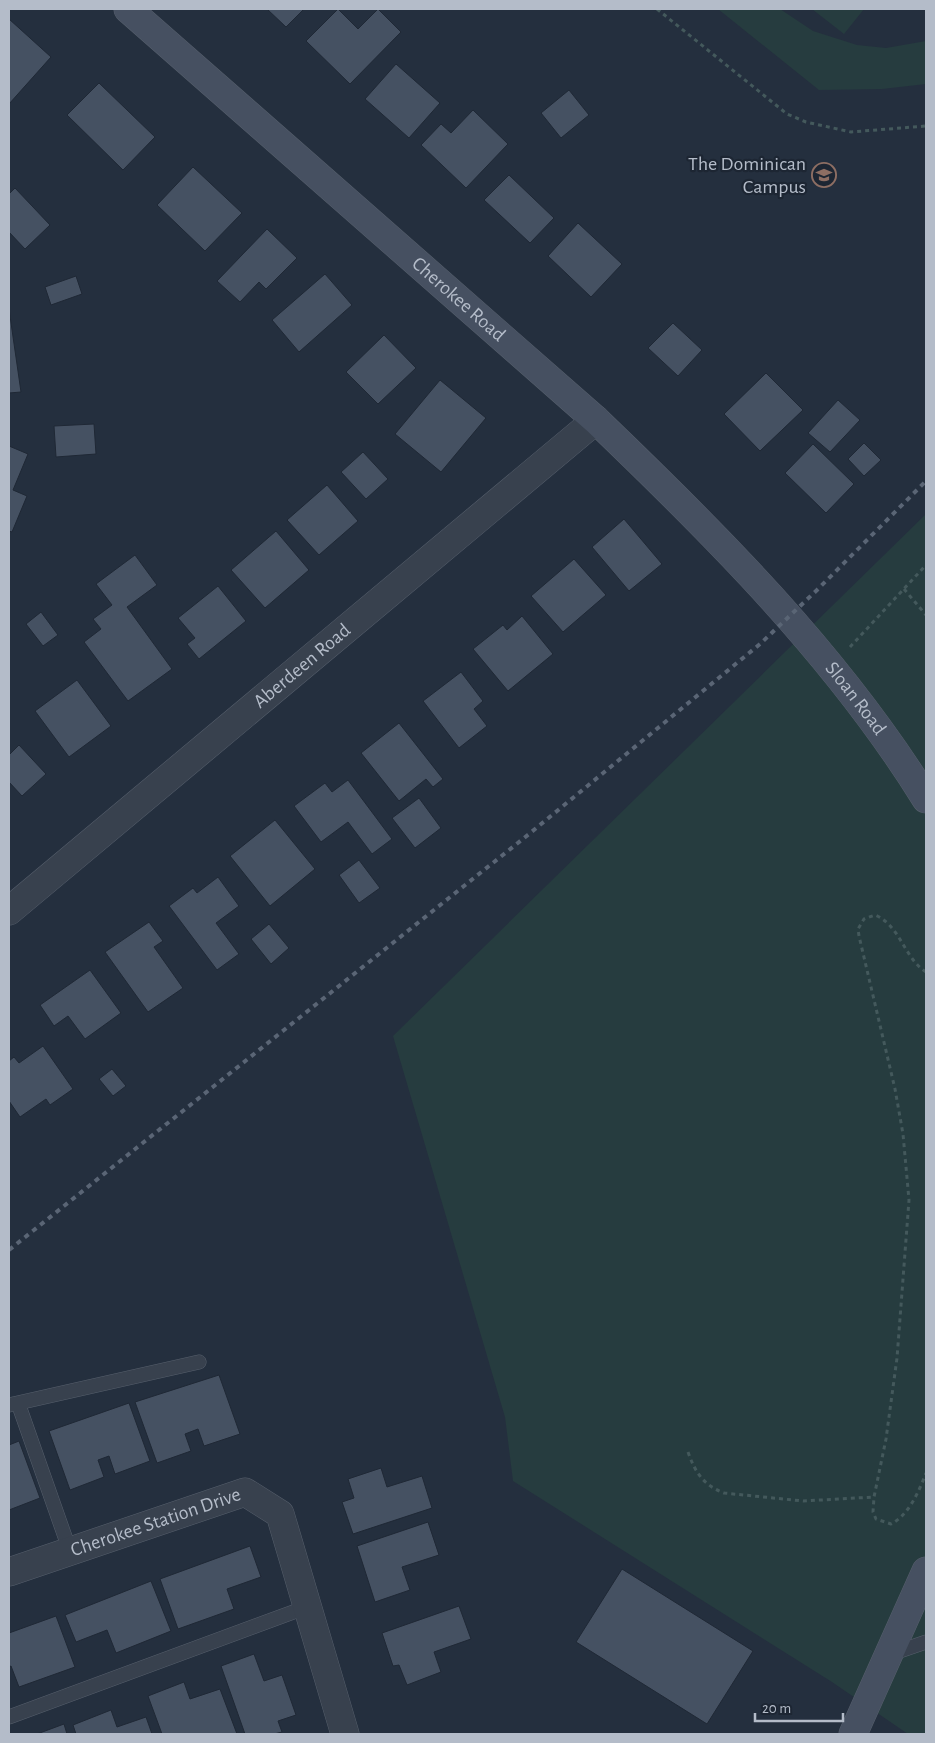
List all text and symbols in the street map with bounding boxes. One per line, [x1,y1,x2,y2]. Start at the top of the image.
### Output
place label: The Dominican Campus [688,154,806,197]
school or university icon: The Dominican Campus [811,162,837,188]
street label: Cherokee Road [408,253,509,345]
street label: Aberdeen Road [250,620,354,712]
street label: Sloan Road [821,658,890,739]
street label: Cherokee Station Drive [68,1484,243,1560]
scale bar [755,1690,842,1722]
text: 20 m [762,1701,791,1716]

